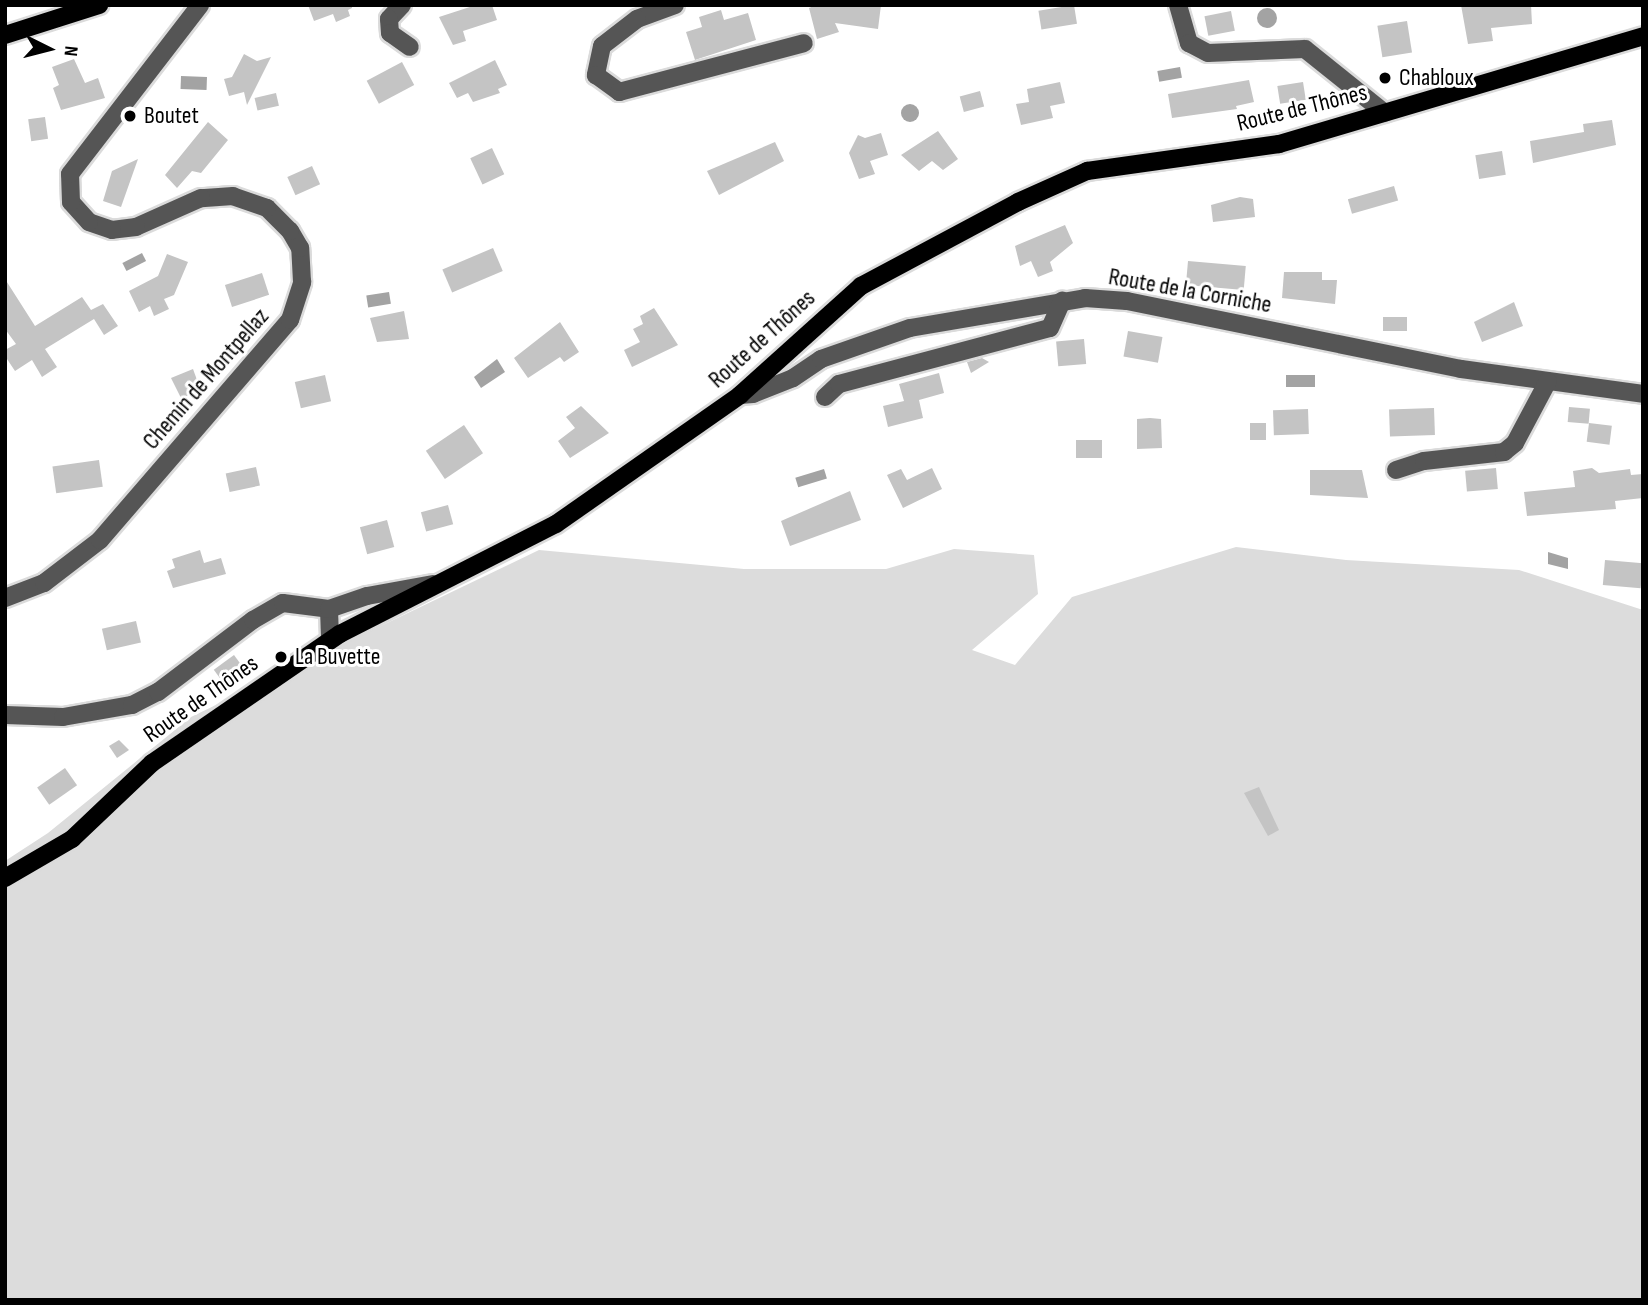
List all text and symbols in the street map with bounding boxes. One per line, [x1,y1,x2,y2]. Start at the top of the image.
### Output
north arrow [14,14,84,84]
text: N [58,45,82,57]
place label: Chabloux [1399,64,1474,92]
marker: Chabloux [1377,70,1393,86]
street label: Route de Thônes [1234,78,1370,138]
place label: Boutet [144,102,199,130]
marker: Boutet [122,108,138,124]
street label: Route de la Corniche [1106,263,1274,319]
street label: Route de Thônes [703,284,821,394]
street label: Chemin de Montpellaz [137,303,275,455]
place label: La Buvette [295,643,380,671]
street label: Route de Thônes [138,649,264,749]
marker: La Buvette [273,649,289,665]

